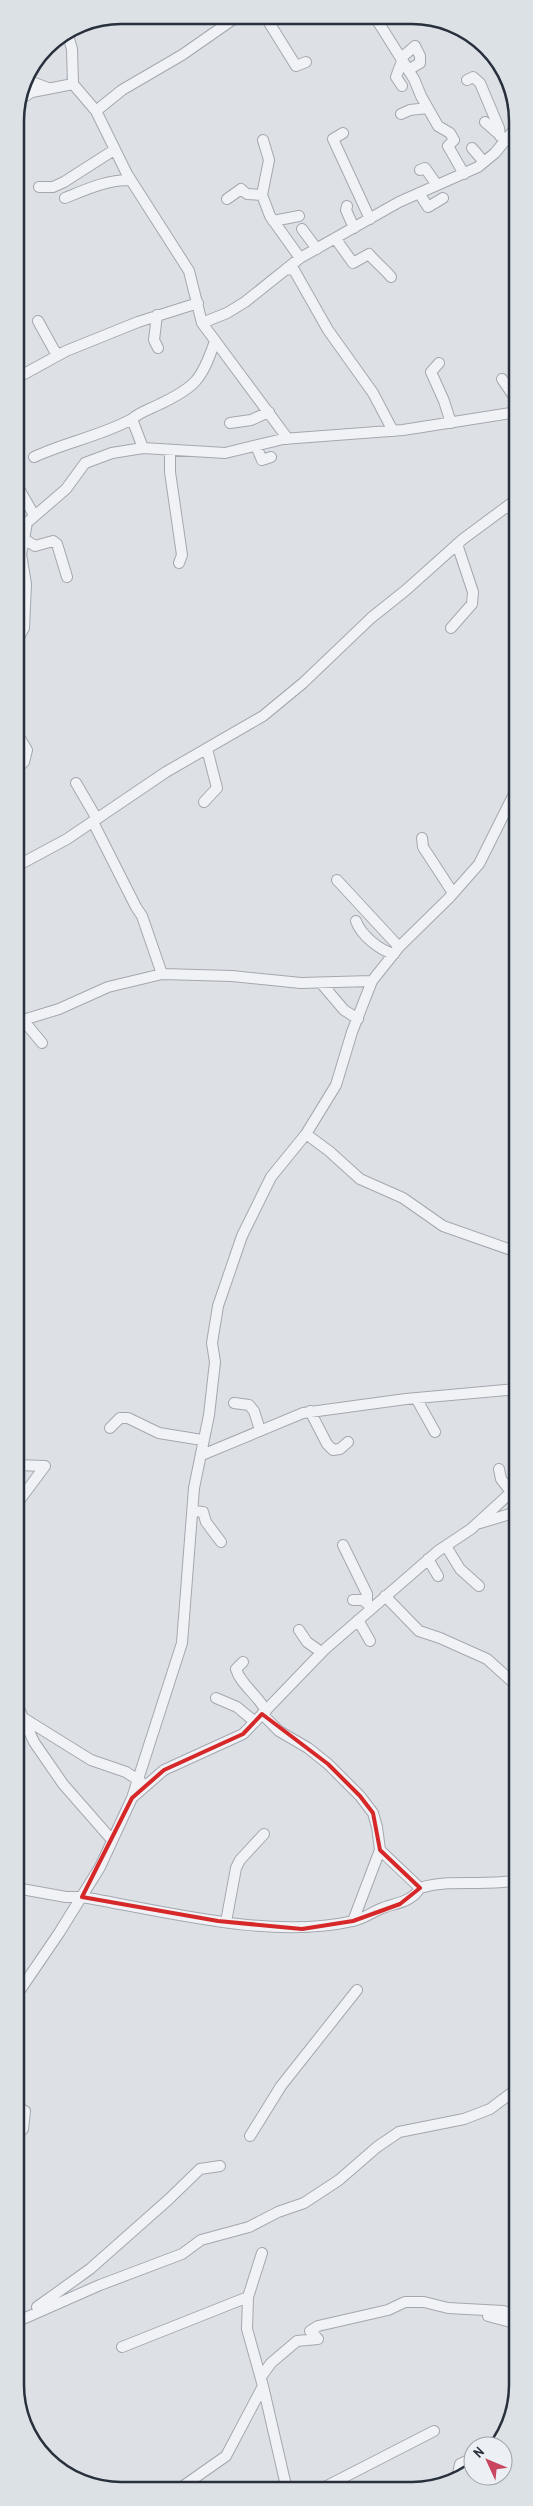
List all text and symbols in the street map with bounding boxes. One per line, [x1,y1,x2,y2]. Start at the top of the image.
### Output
north arrow [463,2436,513,2486]
text: N [469,2443,488,2461]

